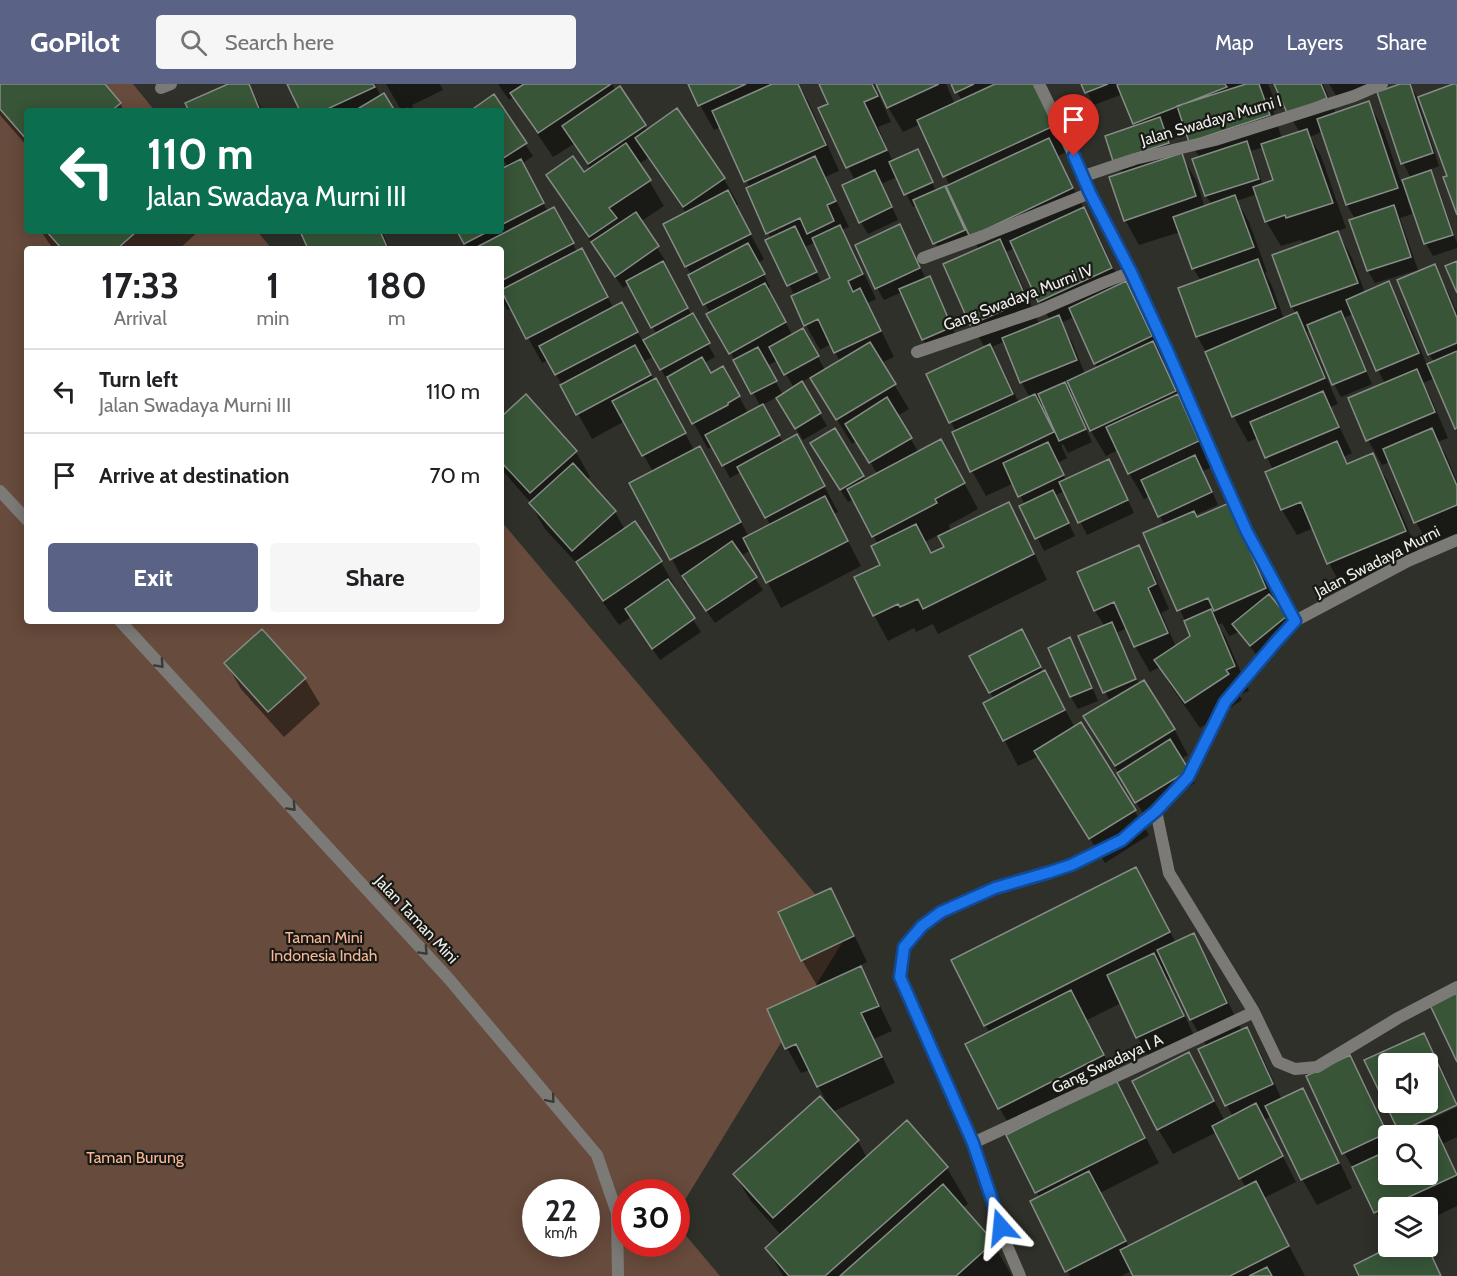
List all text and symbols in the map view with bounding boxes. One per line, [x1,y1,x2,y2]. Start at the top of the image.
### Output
search box [156,15,576,69]
text: GoPilot [30,25,120,59]
icon: search [177,26,210,59]
text: Search here [225,29,334,56]
text: Map [1215,30,1254,55]
text: Layers [1287,30,1343,55]
text: Share [1376,30,1427,55]
street label: Jalan Swadaya Murni I [1138,91,1284,150]
pin [1048,94,1099,156]
icon: arrive [1057,103,1090,136]
text: 110 m [147,128,254,180]
icon: left [48,132,126,210]
text: Jalan Swadaya Murni III [147,180,407,213]
street label: Gang Swadaya Murni IV [941,260,1096,335]
text: 17:33 [101,263,179,307]
text: 1 [266,263,280,307]
text: 180 [367,263,427,307]
text: Arrival [114,306,167,330]
text: min [257,306,289,330]
text: m [388,306,406,330]
text: Turn left [99,366,178,393]
icon: left [48,375,81,408]
text: 110 m [426,378,480,405]
text: Jalan Swadaya Murni III [99,393,291,417]
icon: arrive [48,459,81,492]
text: Arrive at destination [99,462,289,489]
text: 70 m [430,462,480,489]
street label: Jalan Swadaya Murni [1311,522,1443,602]
button: Exit [48,543,258,612]
button: Share [270,543,480,612]
one-way arrow [153,657,164,668]
one-way arrow [285,801,296,811]
street label: Jalan Taman Mini [370,871,462,967]
park label: Taman Mini Indonesia Indah [270,928,378,965]
one-way arrow [417,944,428,955]
street label: Gang Swadaya I A [1049,1029,1166,1097]
map controls [1378,1053,1438,1257]
button: sound [1378,1053,1438,1113]
one-way arrow [543,1092,554,1103]
button: search [1378,1125,1438,1185]
park label: Taman Burung [86,1148,185,1167]
speed limit sign: 30 [612,1179,690,1257]
text: 22 [545,1192,577,1229]
position arrow [969,1195,1033,1259]
button: layers [1378,1197,1438,1257]
text: km/h [545,1224,577,1242]

